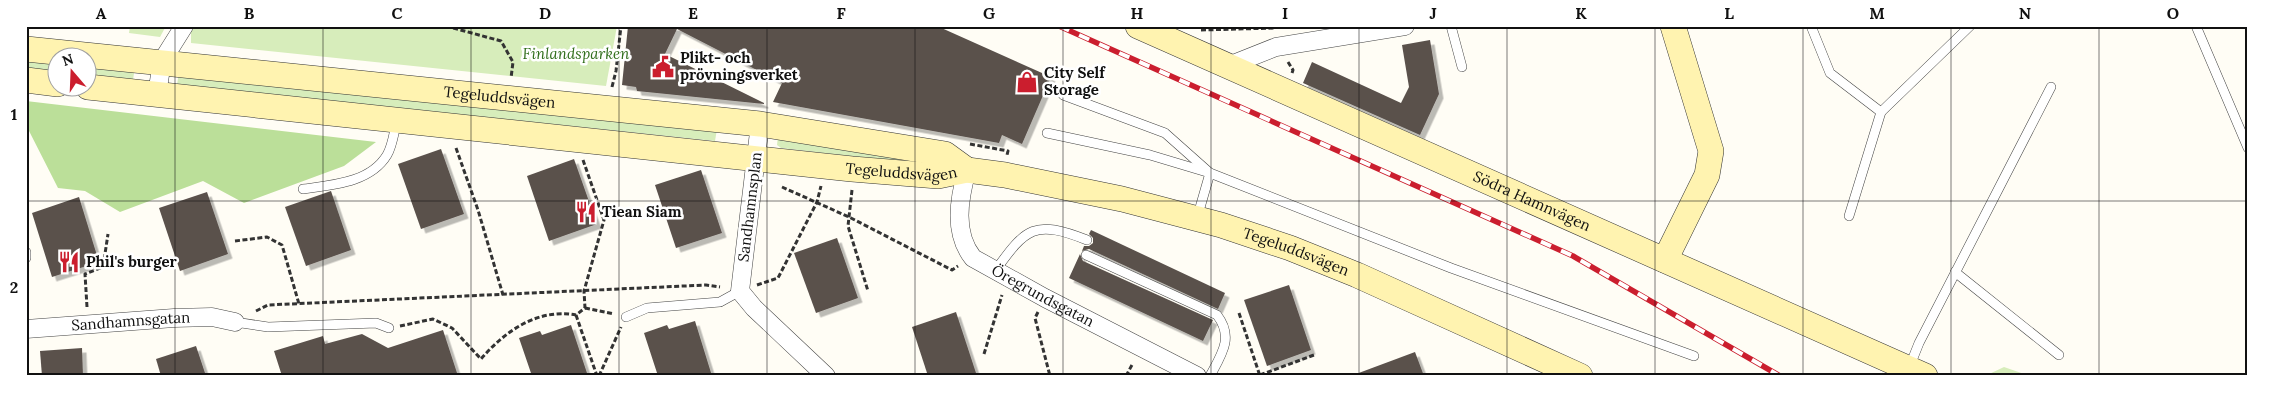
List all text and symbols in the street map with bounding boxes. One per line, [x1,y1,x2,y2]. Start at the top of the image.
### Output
text: A [96,3,107,23]
text: B [244,3,255,23]
text: C [391,3,403,23]
text: D [539,3,551,23]
text: E [688,3,698,23]
text: F [836,3,846,23]
text: G [983,3,995,23]
text: H [1131,3,1144,23]
text: I [1282,3,1288,23]
text: J [1429,3,1437,23]
text: K [1575,3,1587,23]
text: L [1724,3,1734,23]
text: M [1869,3,1885,23]
text: N [2019,3,2031,23]
text: O [2167,3,2179,23]
park label: Finlandsparken [523,44,630,63]
north arrow [48,48,98,98]
place label: Plikt- och prövningsverket [680,48,799,84]
text: N [60,49,76,70]
public building icon: Plikt- och prövningsverket [650,54,676,80]
place label: City Self Storage [1044,63,1106,99]
shop icon: City Self Storage [1014,69,1040,95]
street label: Tegeluddsvägen [443,82,556,112]
text: 1 [11,104,17,124]
street label: Sandhamnsplan [733,151,766,263]
street label: Tegeluddsvägen [845,158,959,185]
street label: Södra Hamnvägen [1470,166,1594,235]
restaurant icon: Tiean Siam [573,199,599,225]
place label: Tiean Siam [602,202,682,221]
street label: Tegeluddsvägen [1241,223,1352,280]
restaurant icon: Phil's burger [56,249,82,275]
place label: Phil's burger [86,252,178,271]
street label: Öregrundsgatan [988,260,1098,331]
text: 2 [10,277,18,297]
street label: Sandhamnsgatan [71,308,190,335]

